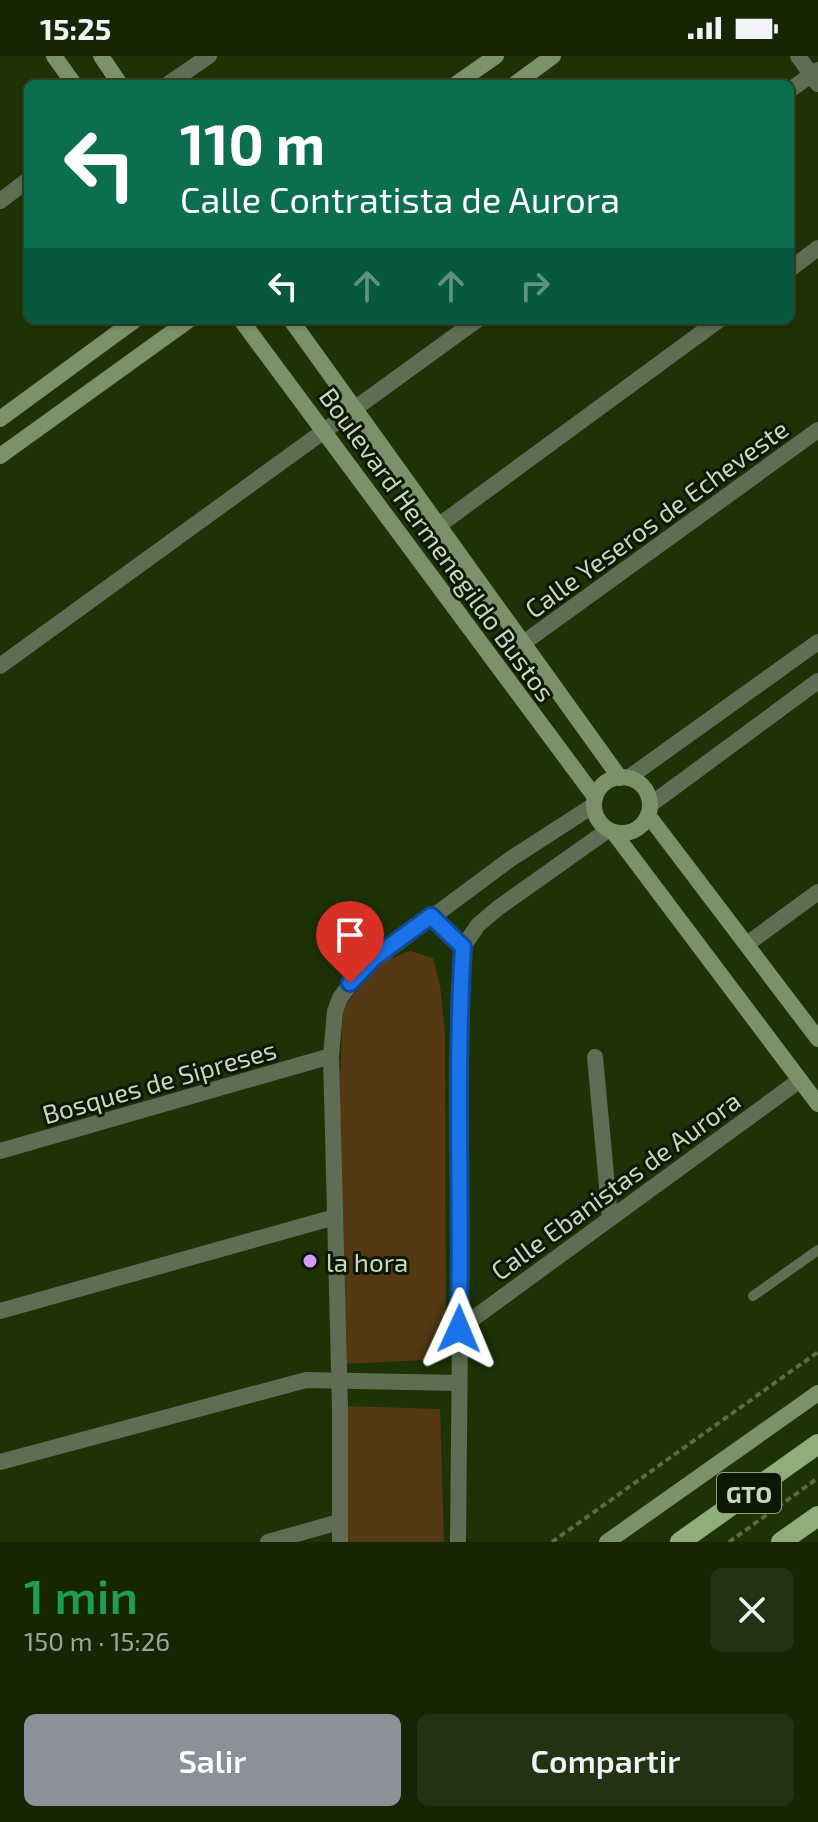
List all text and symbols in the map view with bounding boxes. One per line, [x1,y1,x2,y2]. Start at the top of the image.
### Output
text: 15:25 [40,10,111,46]
text: 110 m [180,109,325,176]
icon: left [48,112,152,216]
text: Calle Contratista de Aurora [180,177,620,220]
icon: left [261,264,305,308]
icon: ahead [345,264,389,308]
icon: ahead [429,264,473,308]
icon: right [513,264,557,308]
street label: Boulevard Hermenegildo Bustos [314,381,562,707]
street label: Calle Yeseros de Echeveste [519,412,793,624]
pin [316,901,384,983]
icon: arrive [328,913,372,957]
street label: Bosques de Sipreses [38,1033,280,1129]
street label: Calle Ebanistas de Aurora [484,1084,746,1286]
place label: la hora [326,1246,408,1277]
marker: la hora [301,1252,319,1270]
position arrow [417,1287,501,1371]
road number: GTO [717,1473,781,1513]
text: 1 min [24,1566,138,1624]
button: close [710,1568,794,1652]
text: 150 m · 15:26 [24,1625,170,1656]
button: Salir [24,1714,401,1806]
button: Compartir [417,1714,794,1806]

